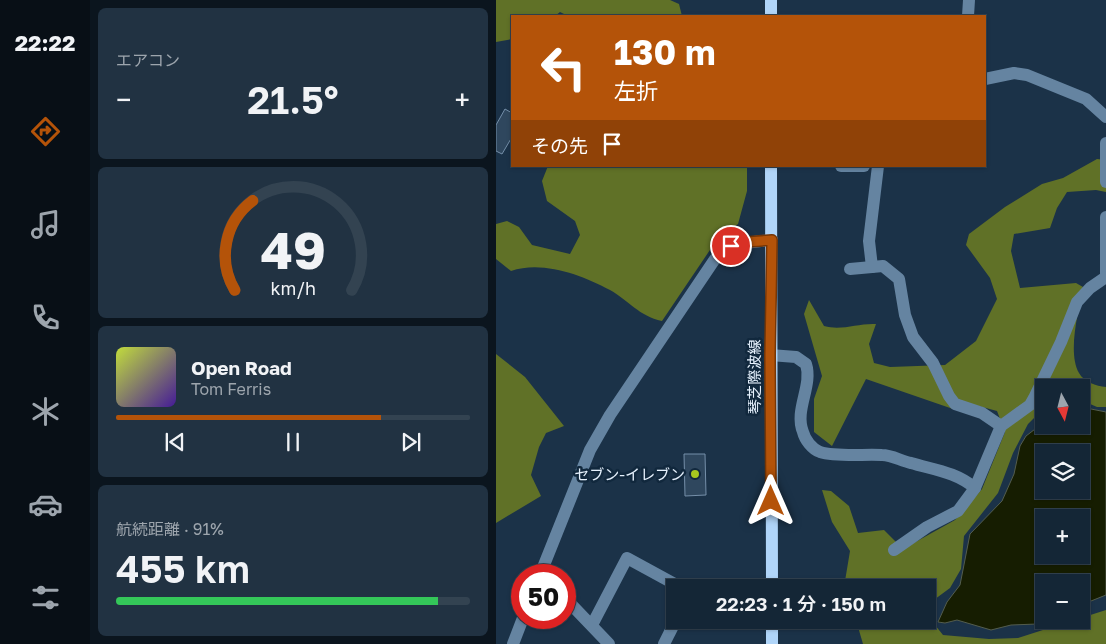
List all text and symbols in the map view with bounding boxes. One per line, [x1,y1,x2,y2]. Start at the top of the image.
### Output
text: 22:22 [15,29,75,56]
text: 130 m [614,31,716,73]
icon: left [531,35,596,100]
text: エアコン [116,50,180,70]
text: 21.5° [247,77,339,122]
text: 左折 [614,77,658,104]
text: − [116,83,131,116]
text: + [455,83,470,116]
icon: directions [28,114,63,149]
icon: arrive [598,130,626,158]
text: その先 [531,134,588,157]
icon: music [28,207,63,242]
text: 49 [260,218,326,280]
pin [710,225,752,267]
icon: arrive [717,232,745,260]
text: km/h [270,277,316,299]
icon: phone [28,300,63,335]
street label: 琴芝際波線 [745,339,763,415]
text: Open Road [191,356,292,379]
text: Tom Ferris [191,379,271,399]
north arrow [1035,379,1090,434]
map controls [1035,379,1090,629]
icon: climate [28,394,63,429]
icon: previous [161,428,189,456]
icon: pause [279,428,307,456]
icon: next [397,428,425,456]
button: layers [1035,444,1090,499]
place label: セブン-イレブン [574,465,685,483]
marker: セブン-イレブン [689,468,701,480]
position arrow [744,474,796,526]
icon: car [28,487,63,522]
button: + [1035,509,1090,564]
text: 航続距離 · 91% [116,519,224,539]
text: 455 km [116,546,250,591]
speed limit sign: 50 [511,564,576,629]
button: − [1035,574,1090,629]
icon: filters [28,580,63,615]
text: 22:23 · 1 分 · 150 m [716,592,886,615]

